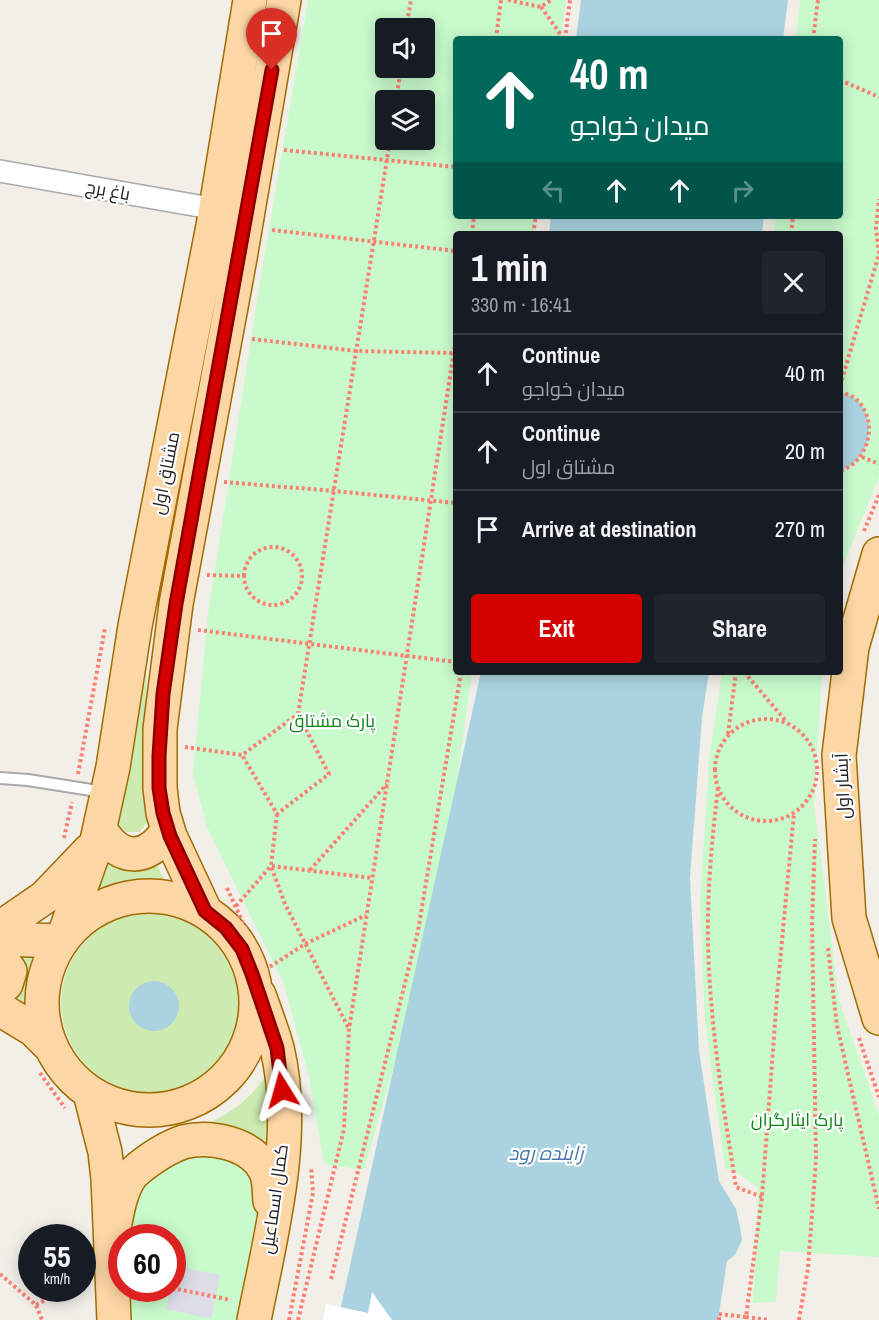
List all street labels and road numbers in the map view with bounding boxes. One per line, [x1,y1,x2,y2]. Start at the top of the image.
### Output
street label: باغ برج [84,174,132,206]
street label: مشتاق اول [145,429,185,517]
street label: آبشار اول [828,752,856,819]
street label: کمال اسماعیل [254,1143,294,1255]

